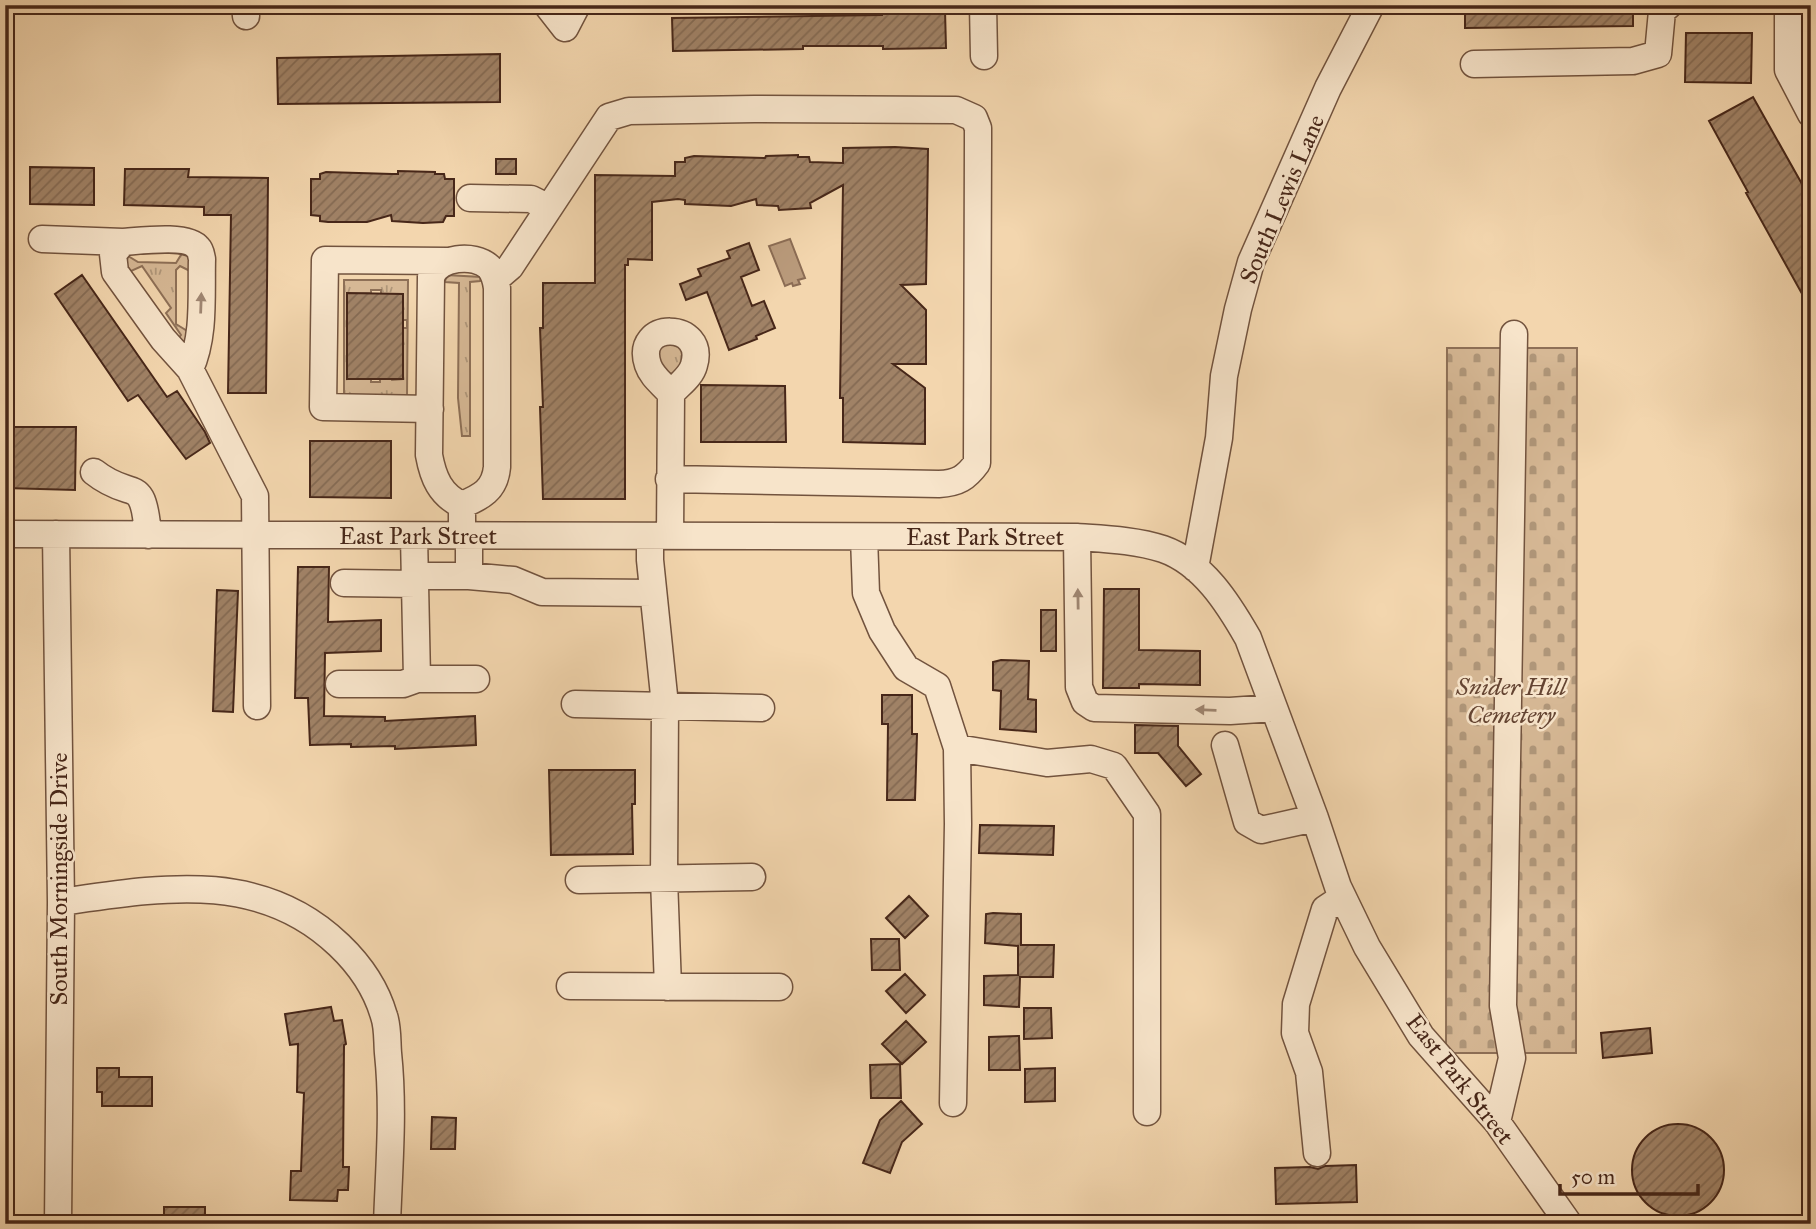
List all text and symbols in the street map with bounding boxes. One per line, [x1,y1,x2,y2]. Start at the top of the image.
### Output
street label: South Lewis Lane [1233,110,1331,288]
one-way arrow [195,291,206,313]
street label: East Park Street [339,521,497,551]
street label: East Park Street [906,522,1064,552]
one-way arrow [1073,587,1084,609]
park label: Snider Hill Cemetery [1455,672,1569,730]
one-way arrow [1195,705,1217,716]
street label: South Morningside Drive [44,752,74,1006]
street label: East Park Street [1400,1008,1521,1151]
scale bar [1560,1152,1699,1196]
text: 50 m [1571,1164,1616,1190]

